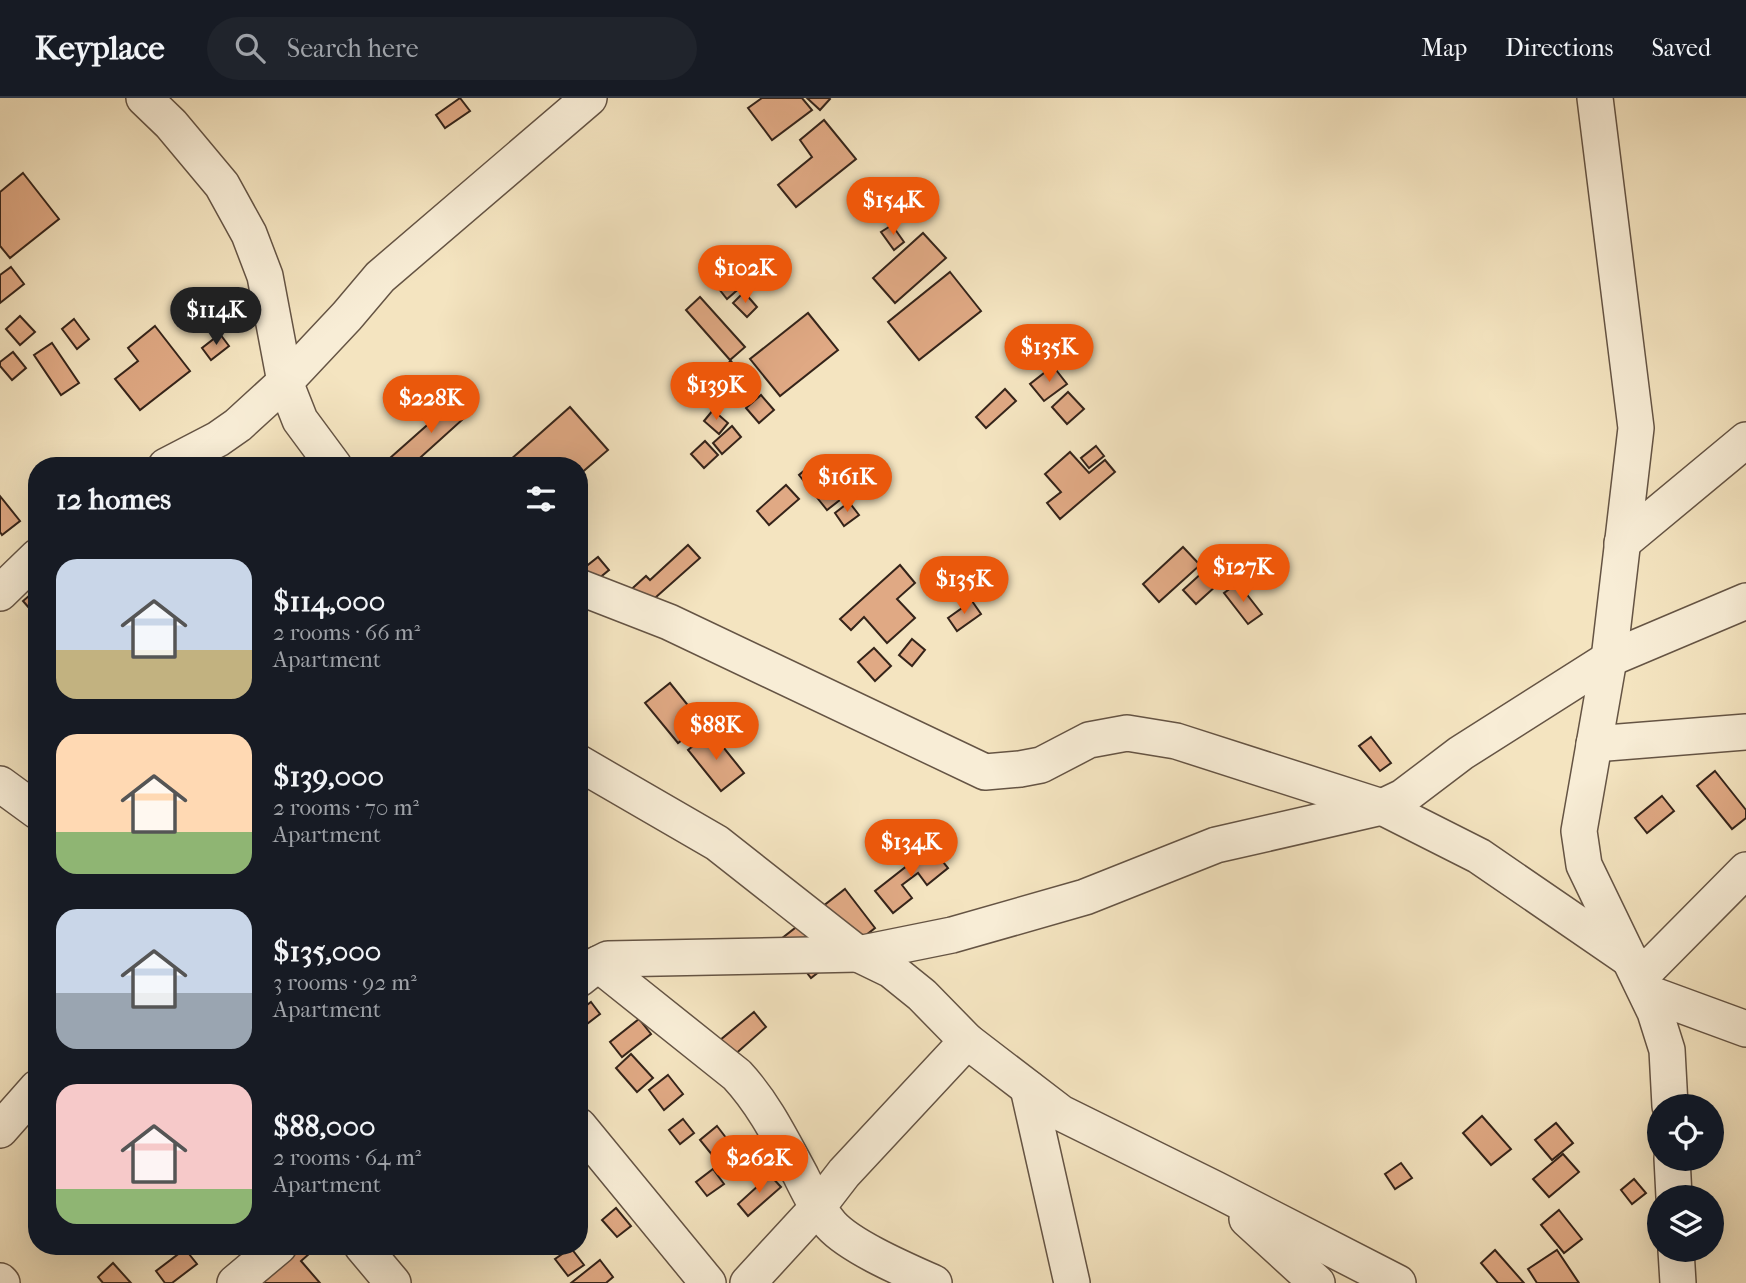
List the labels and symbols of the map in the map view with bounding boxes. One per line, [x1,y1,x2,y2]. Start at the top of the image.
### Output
pin: $154K [844,178,942,237]
pin: $102K [696,246,794,305]
pin: $114K [167,288,265,347]
pin: $135K [1000,324,1098,384]
pin: $139K [667,362,765,422]
pin: $228K [382,376,480,435]
pin: $161K [798,454,896,514]
pin: $127K [1194,545,1292,604]
pin: $135K [915,556,1013,616]
pin: $88K [675,702,757,762]
pin: $134K [862,820,960,879]
pin: $262K [710,1136,808,1195]

